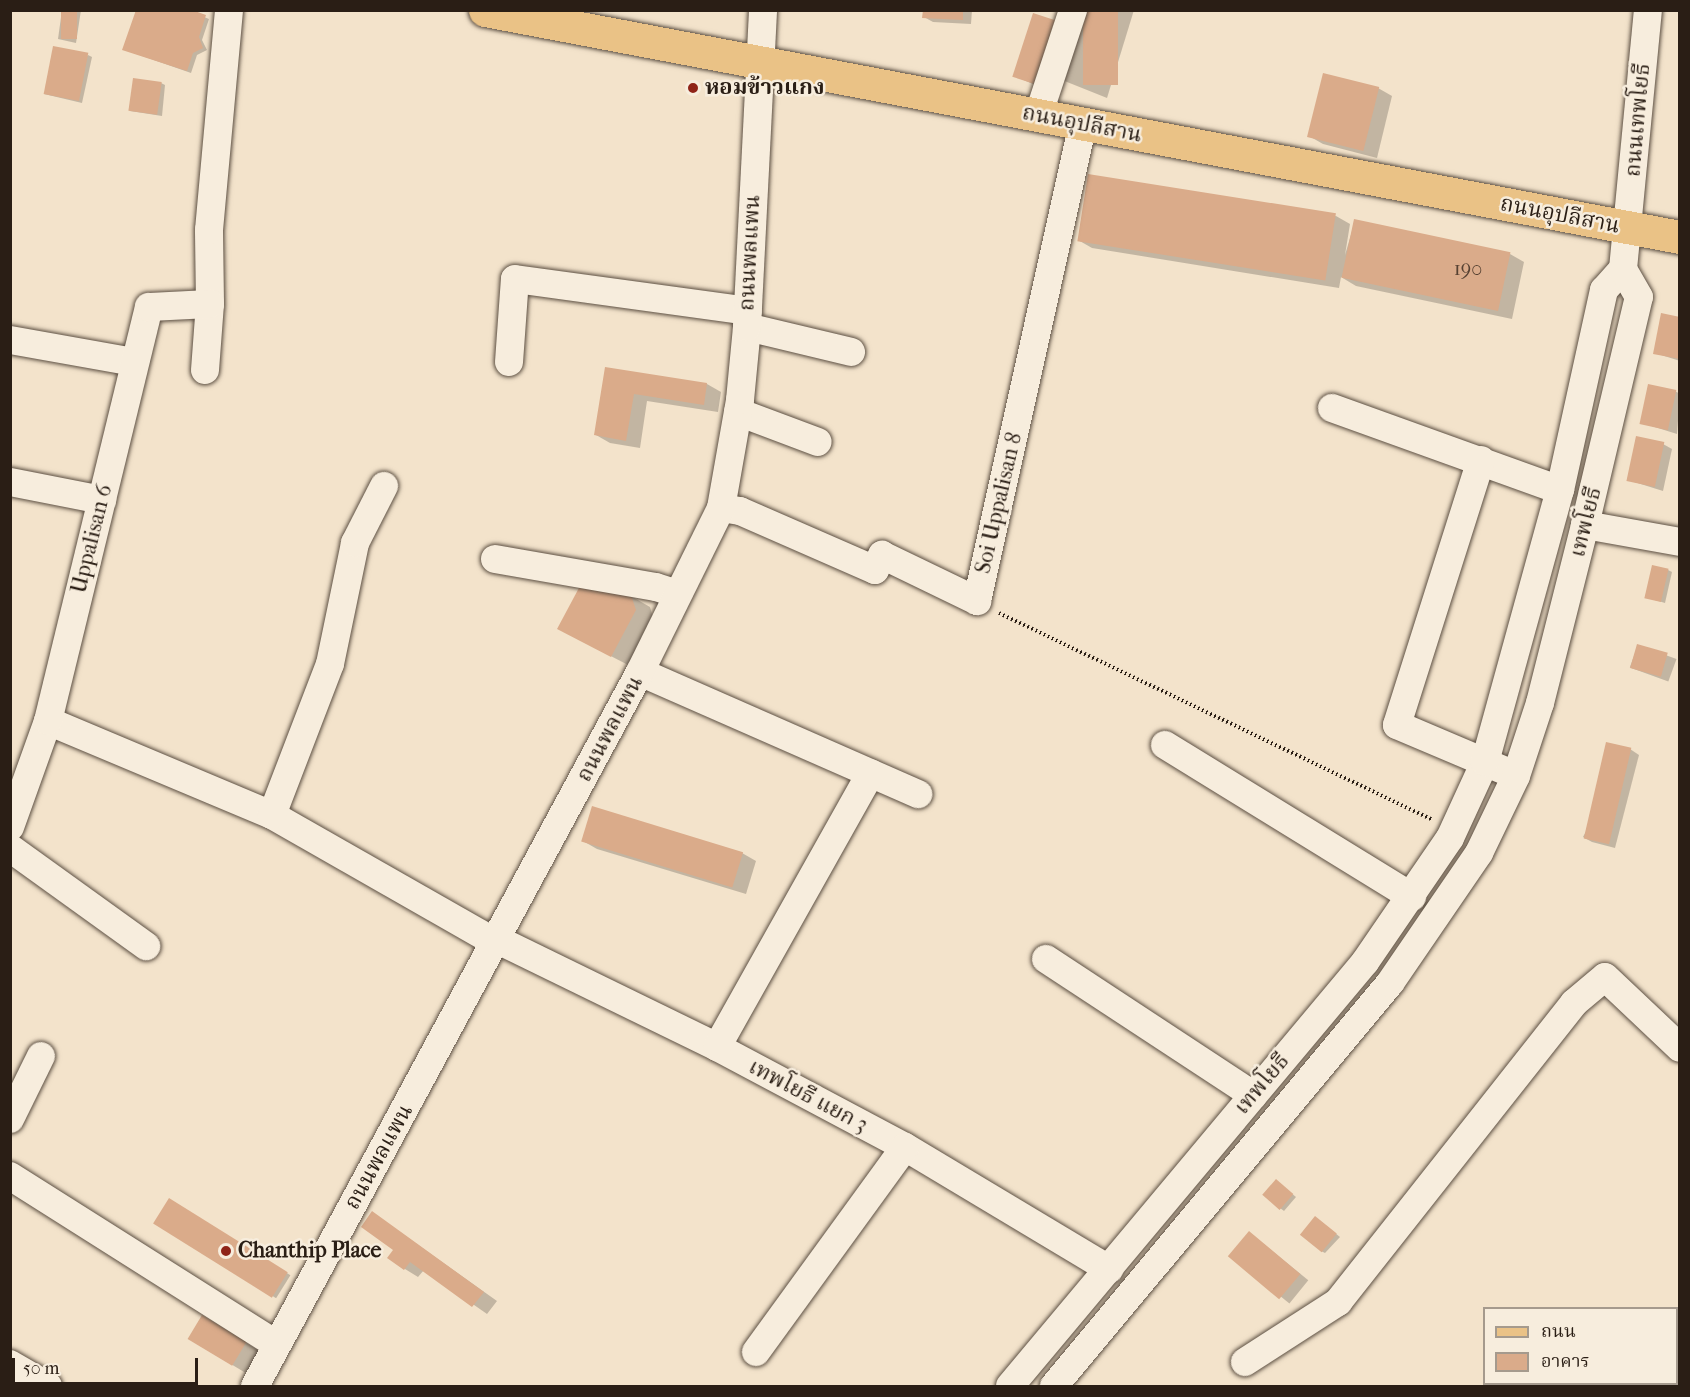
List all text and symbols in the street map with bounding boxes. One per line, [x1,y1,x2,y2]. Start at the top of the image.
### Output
street label: ถนนเทพโยธี [1620,62,1656,178]
place label: หอมข้าวแกง [705,75,825,101]
marker: หอมข้าวแกง [686,81,700,95]
street label: ถนนอุปลีสาน [1020,99,1144,149]
street label: ถนนอุปลีสาน [1498,190,1622,240]
street label: ถนนพลแพน [734,194,766,312]
house number: 190 [1454,256,1482,280]
street label: Soi Uppalisan 8 [970,430,1028,576]
street label: Uppalisan 6 [66,482,118,596]
street label: เทพโยธี [1565,484,1607,560]
street label: ถนนพลแพน [571,671,649,787]
street label: เทพโยธี [1229,1048,1295,1120]
street label: เทพโยธี แยก 3 [744,1054,872,1138]
street label: ถนนพลแพน [339,1100,419,1214]
place label: Chanthip Place [238,1238,381,1264]
marker: Chanthip Place [219,1244,233,1258]
legend [1483,1307,1678,1385]
text: ถนน [1541,1321,1576,1342]
scale bar [15,1346,201,1384]
text: อาคาร [1541,1351,1590,1372]
text: 50 m [23,1358,59,1379]

